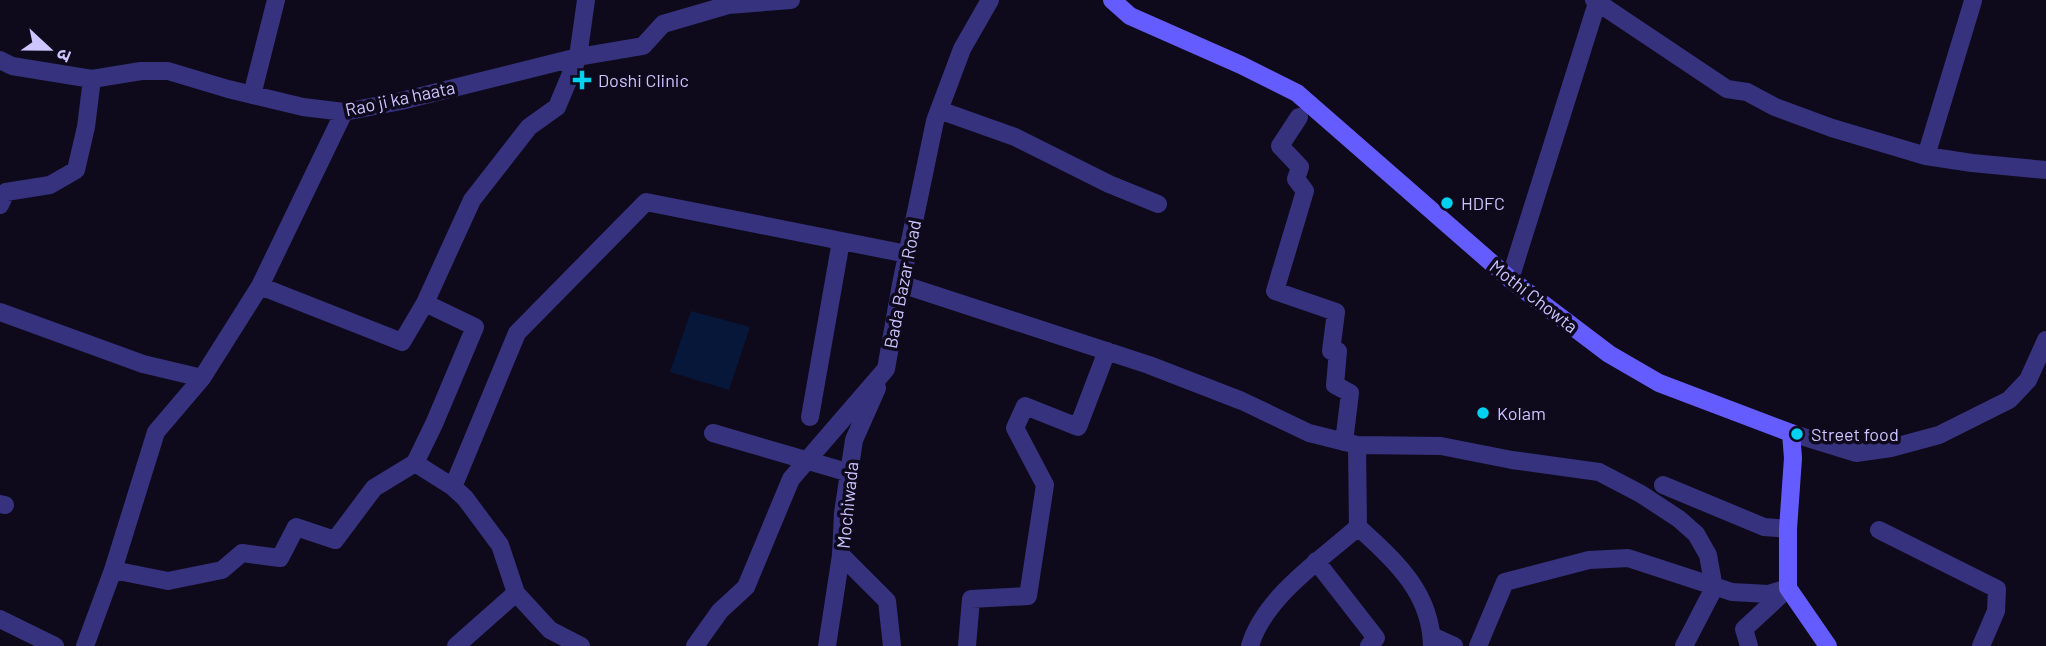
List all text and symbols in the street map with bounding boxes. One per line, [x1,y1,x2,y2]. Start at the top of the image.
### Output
north arrow [14,14,84,84]
text: उ [52,46,78,66]
place label: Doshi Clinic [598,69,689,91]
marker: Doshi Clinic [572,70,592,90]
street label: Rao ji ka haata [343,76,457,120]
place label: HDFC [1461,192,1505,214]
marker: HDFC [1439,195,1455,211]
street label: Bada Bazar Road [879,218,925,350]
street label: Mothi Chowta [1486,255,1582,337]
place label: Kolam [1497,402,1546,424]
marker: Kolam [1475,405,1491,421]
place label: Street food [1811,423,1899,445]
marker: Street food [1789,426,1805,442]
street label: Mochiwada [831,460,863,550]

